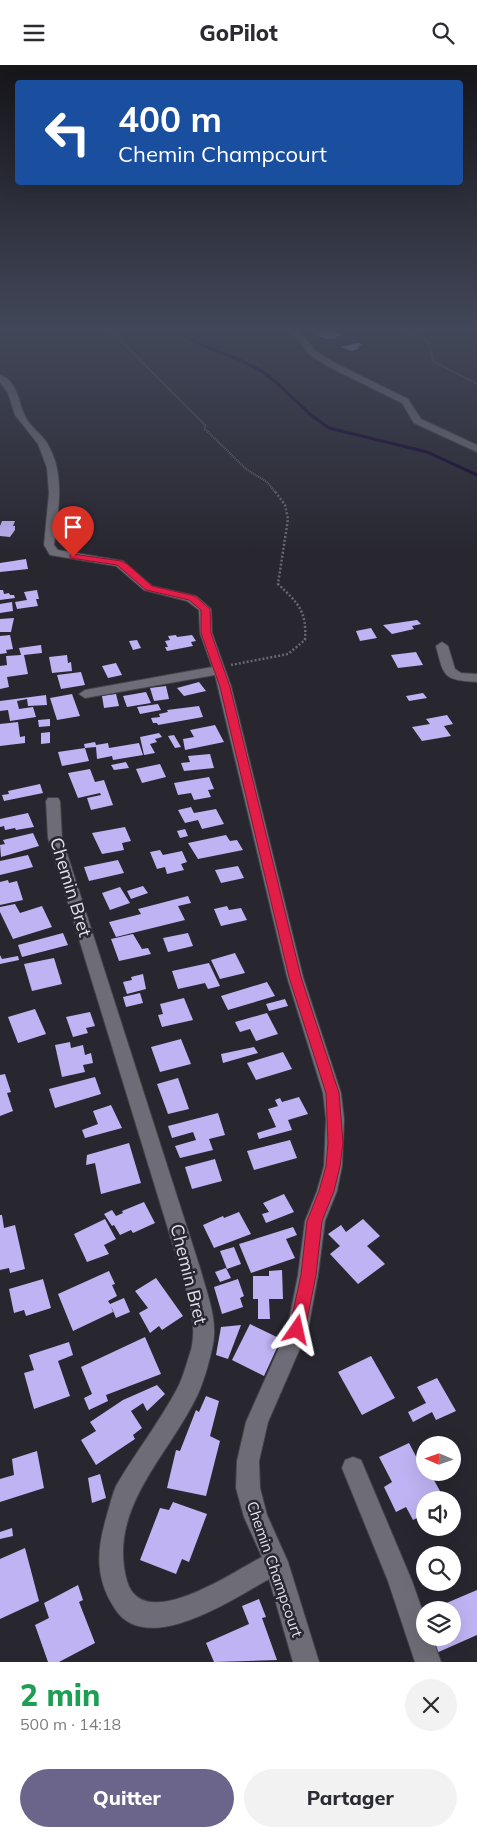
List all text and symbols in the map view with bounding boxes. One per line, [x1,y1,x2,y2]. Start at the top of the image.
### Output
icon: menu [20,19,48,47]
text: GoPilot [199,19,278,47]
icon: search [429,19,457,47]
text: 400 m [118,97,222,141]
icon: left [35,100,100,165]
text: Chemin Champcourt [118,140,327,168]
pin [52,506,94,557]
icon: arrive [59,513,87,541]
street label: Chemin Bret [45,835,97,939]
street label: Chemin Bret [165,1221,213,1327]
position arrow [270,1303,322,1355]
north arrow [416,1436,461,1481]
map controls [416,1436,461,1646]
button: sound [416,1491,461,1536]
street label: Chemin Champcourt [243,1499,307,1639]
button: search [416,1546,461,1591]
button: layers [416,1601,461,1646]
text: 2 min [20,1676,100,1714]
button: close [405,1679,457,1731]
text: 500 m · 14:18 [20,1714,121,1734]
button: Quitter [20,1769,234,1827]
button: Partager [244,1769,457,1827]

